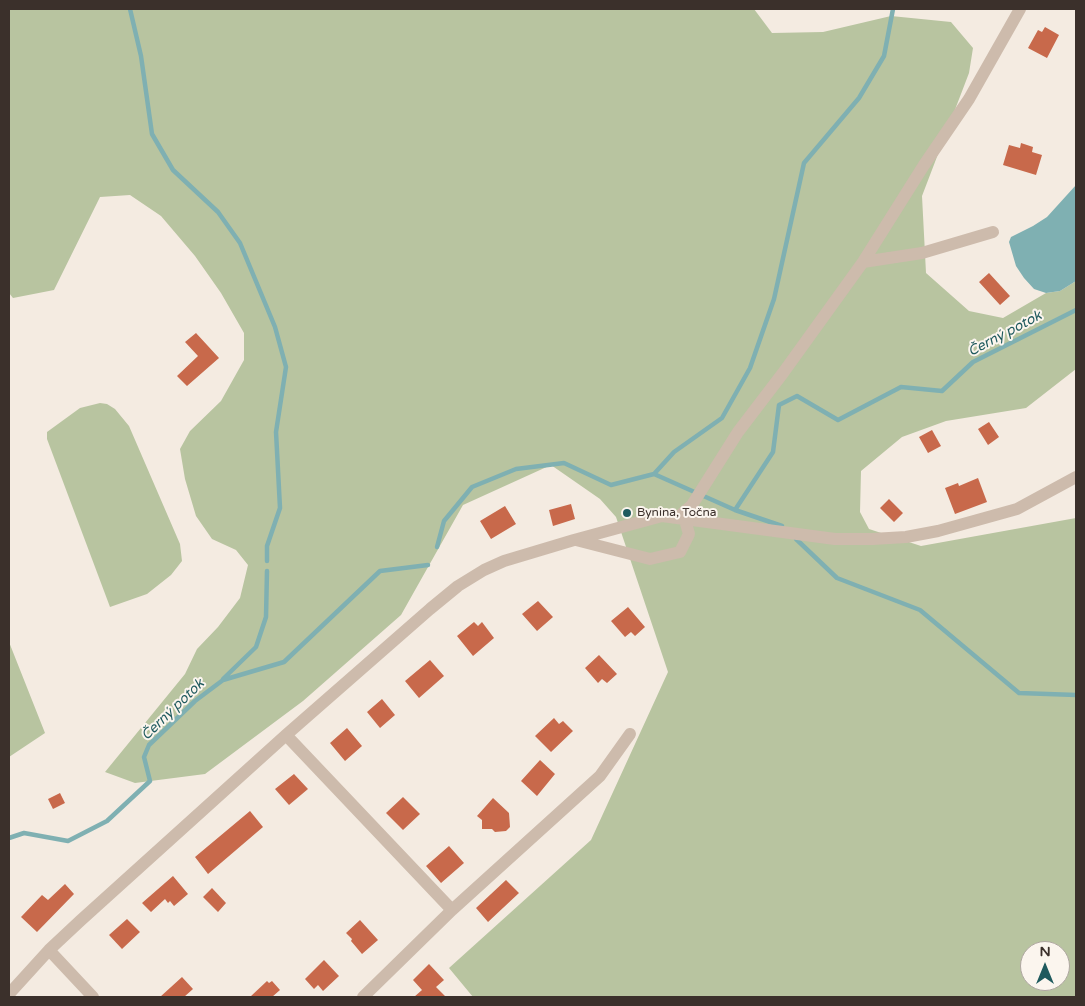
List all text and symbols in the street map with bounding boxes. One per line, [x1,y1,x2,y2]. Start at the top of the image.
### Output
water label: Černý potok [965,308,1045,360]
place label: Bynina, Točna [637,506,716,520]
marker: Bynina, Točna [621,507,633,519]
water label: Černý potok [138,676,208,744]
north arrow [1020,941,1070,991]
text: N [1039,943,1051,960]

